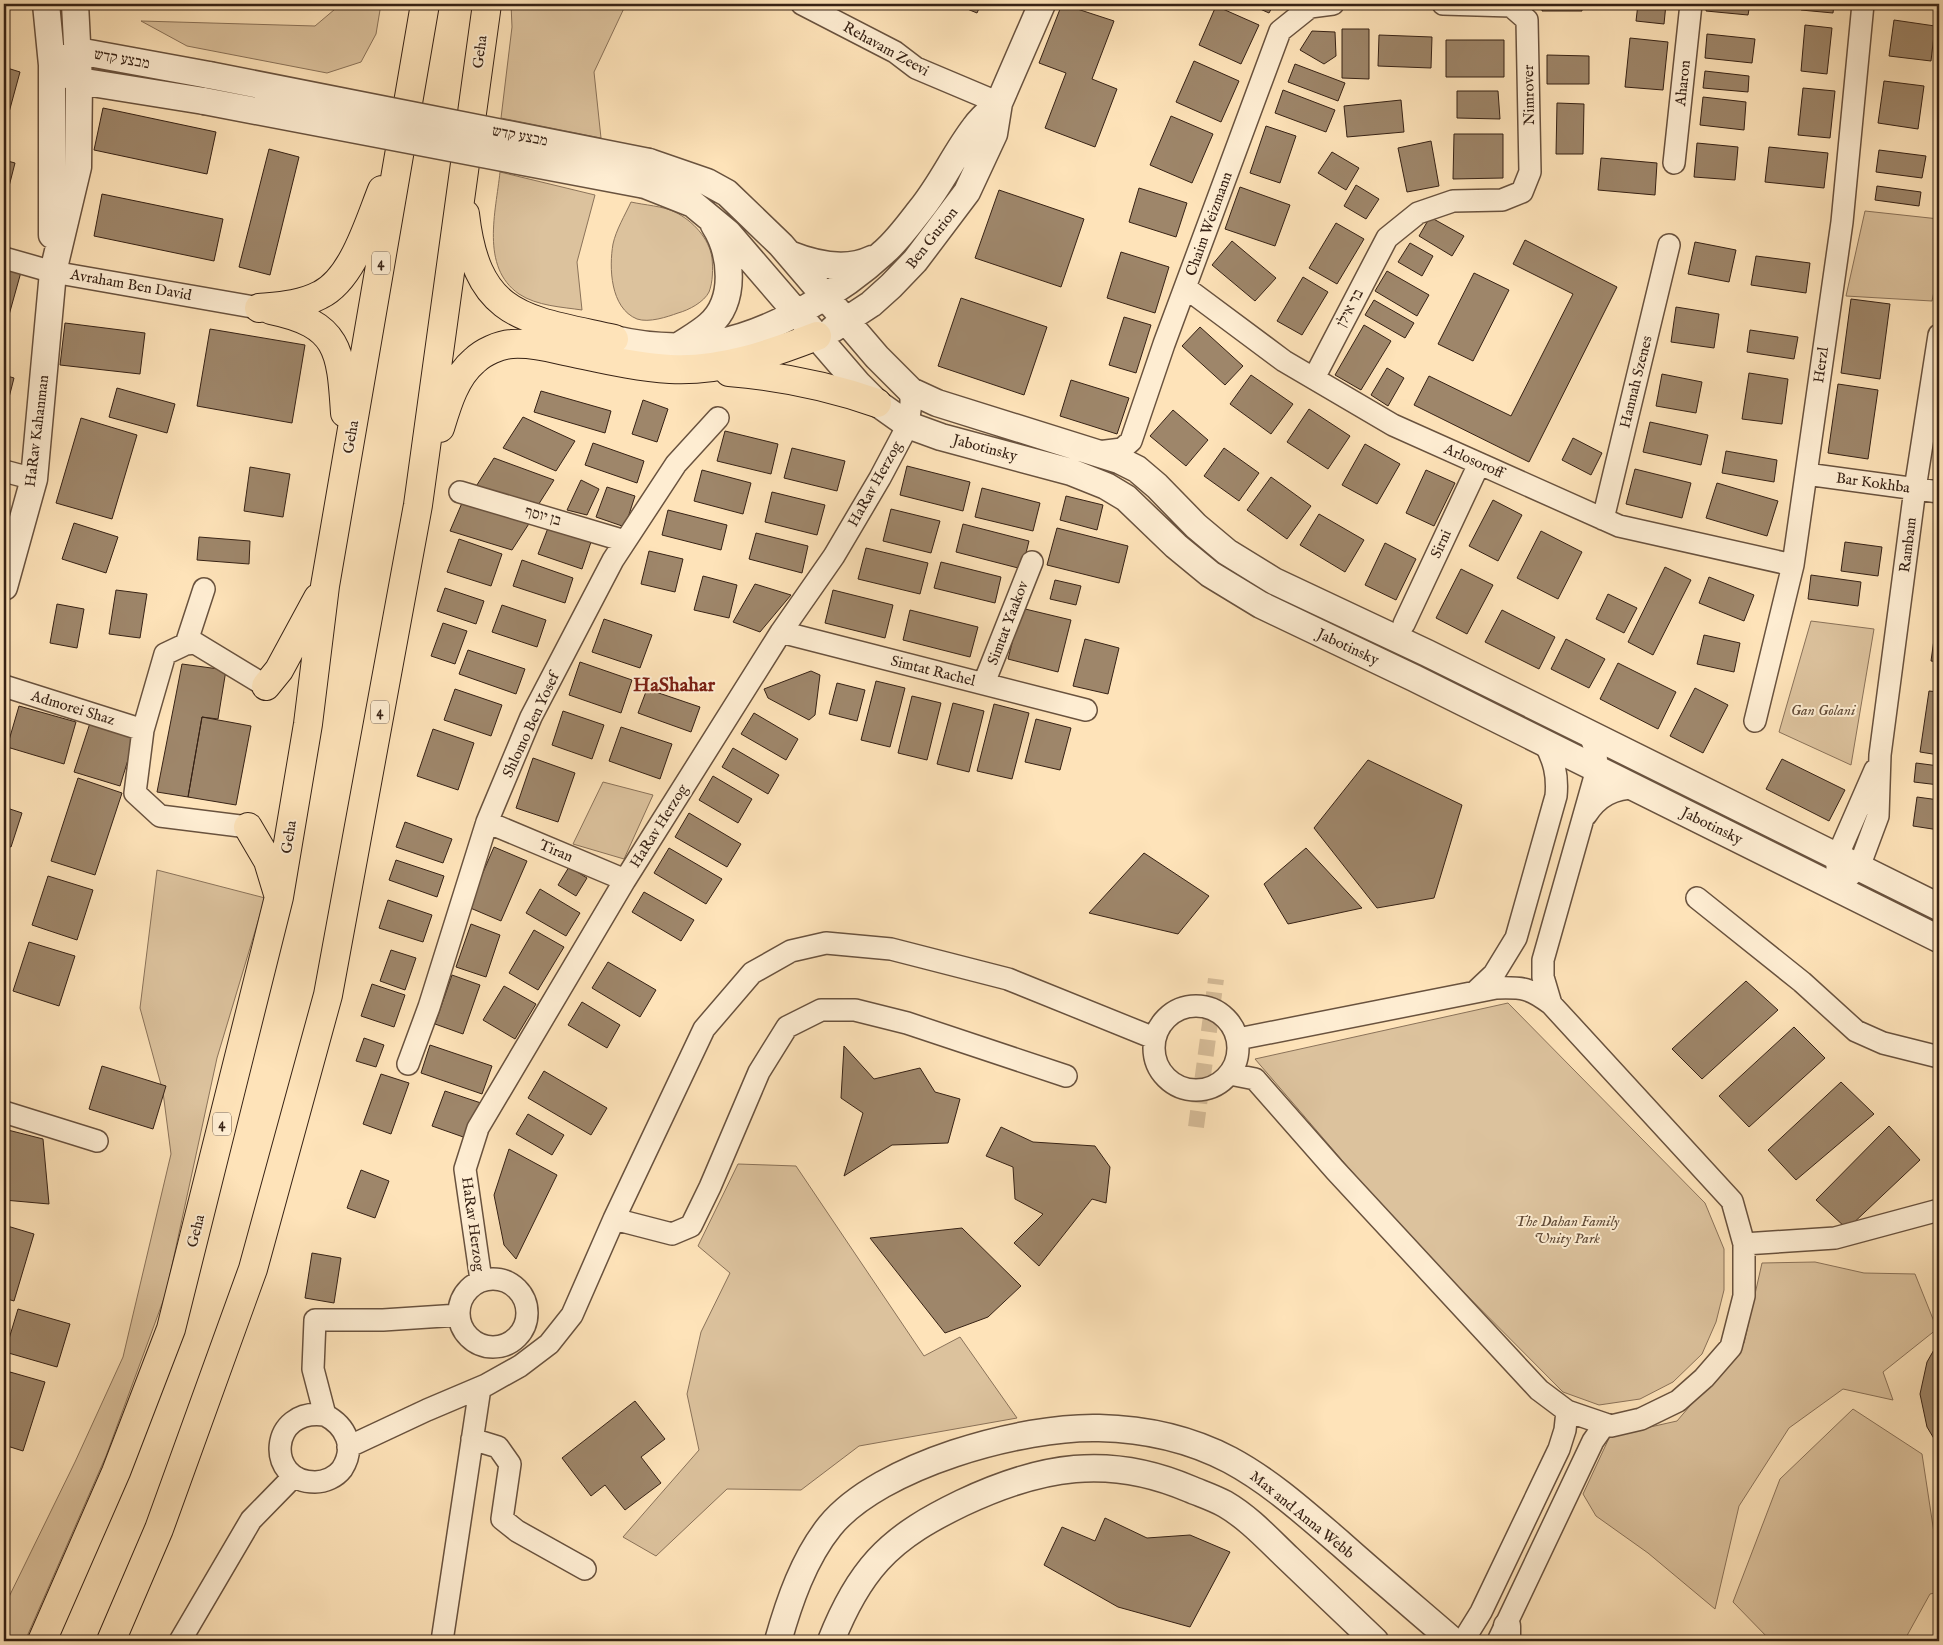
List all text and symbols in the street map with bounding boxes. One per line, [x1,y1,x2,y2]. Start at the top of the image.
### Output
street label: Rehavam Zeevi [840,18,932,80]
street label: Geha [468,34,492,70]
street label: מבצע קדש [93,45,151,73]
street label: Aharon [1671,59,1695,108]
street label: Nimrover [1519,64,1539,126]
street label: מבצע קדש [491,121,549,151]
street label: Chaim Weizmann [1181,169,1237,279]
street label: Ben Gurion [902,203,962,273]
road number: 4 [372,252,390,274]
street label: Avraham Ben David [68,265,194,305]
street label: בר אילן [1332,286,1368,330]
street label: Hannah Szenes [1615,334,1657,430]
street label: Herzl [1809,345,1833,384]
street label: HaRav Kahanman [21,374,53,488]
street label: Geha [339,418,363,455]
street label: Jabotinsky [949,430,1020,466]
street label: HaRav Herzog [844,437,907,530]
street label: Arlosoroff [1440,439,1509,483]
street label: Bar Kokhba [1835,468,1912,498]
street label: בן יוסף [523,502,563,530]
street label: Rambam [1895,516,1921,574]
street label: Sirni [1426,527,1456,561]
street label: Simtat Yaakov [983,578,1033,668]
street label: Jabotinsky [1312,624,1383,670]
street label: Simtat Rachel [889,651,978,691]
street label: Shlomo Ben Yosef [498,667,565,781]
district label: HaShahar [633,673,716,698]
street label: Admorei Shaz [28,686,117,730]
road number: 4 [371,700,389,724]
park label: Gan Golani [1791,701,1857,720]
street label: HaRav Herzog [626,780,693,871]
street label: Jabotinsky [1676,802,1746,849]
street label: Geha [277,819,301,855]
street label: Tiran [536,835,576,867]
road number: 4 [213,1112,231,1136]
street label: HaRav Herzog [457,1176,489,1273]
street label: Geha [183,1212,209,1249]
park label: The Dahan Family Unity Park [1515,1212,1620,1248]
street label: Max and Anna Webb [1246,1467,1358,1563]

